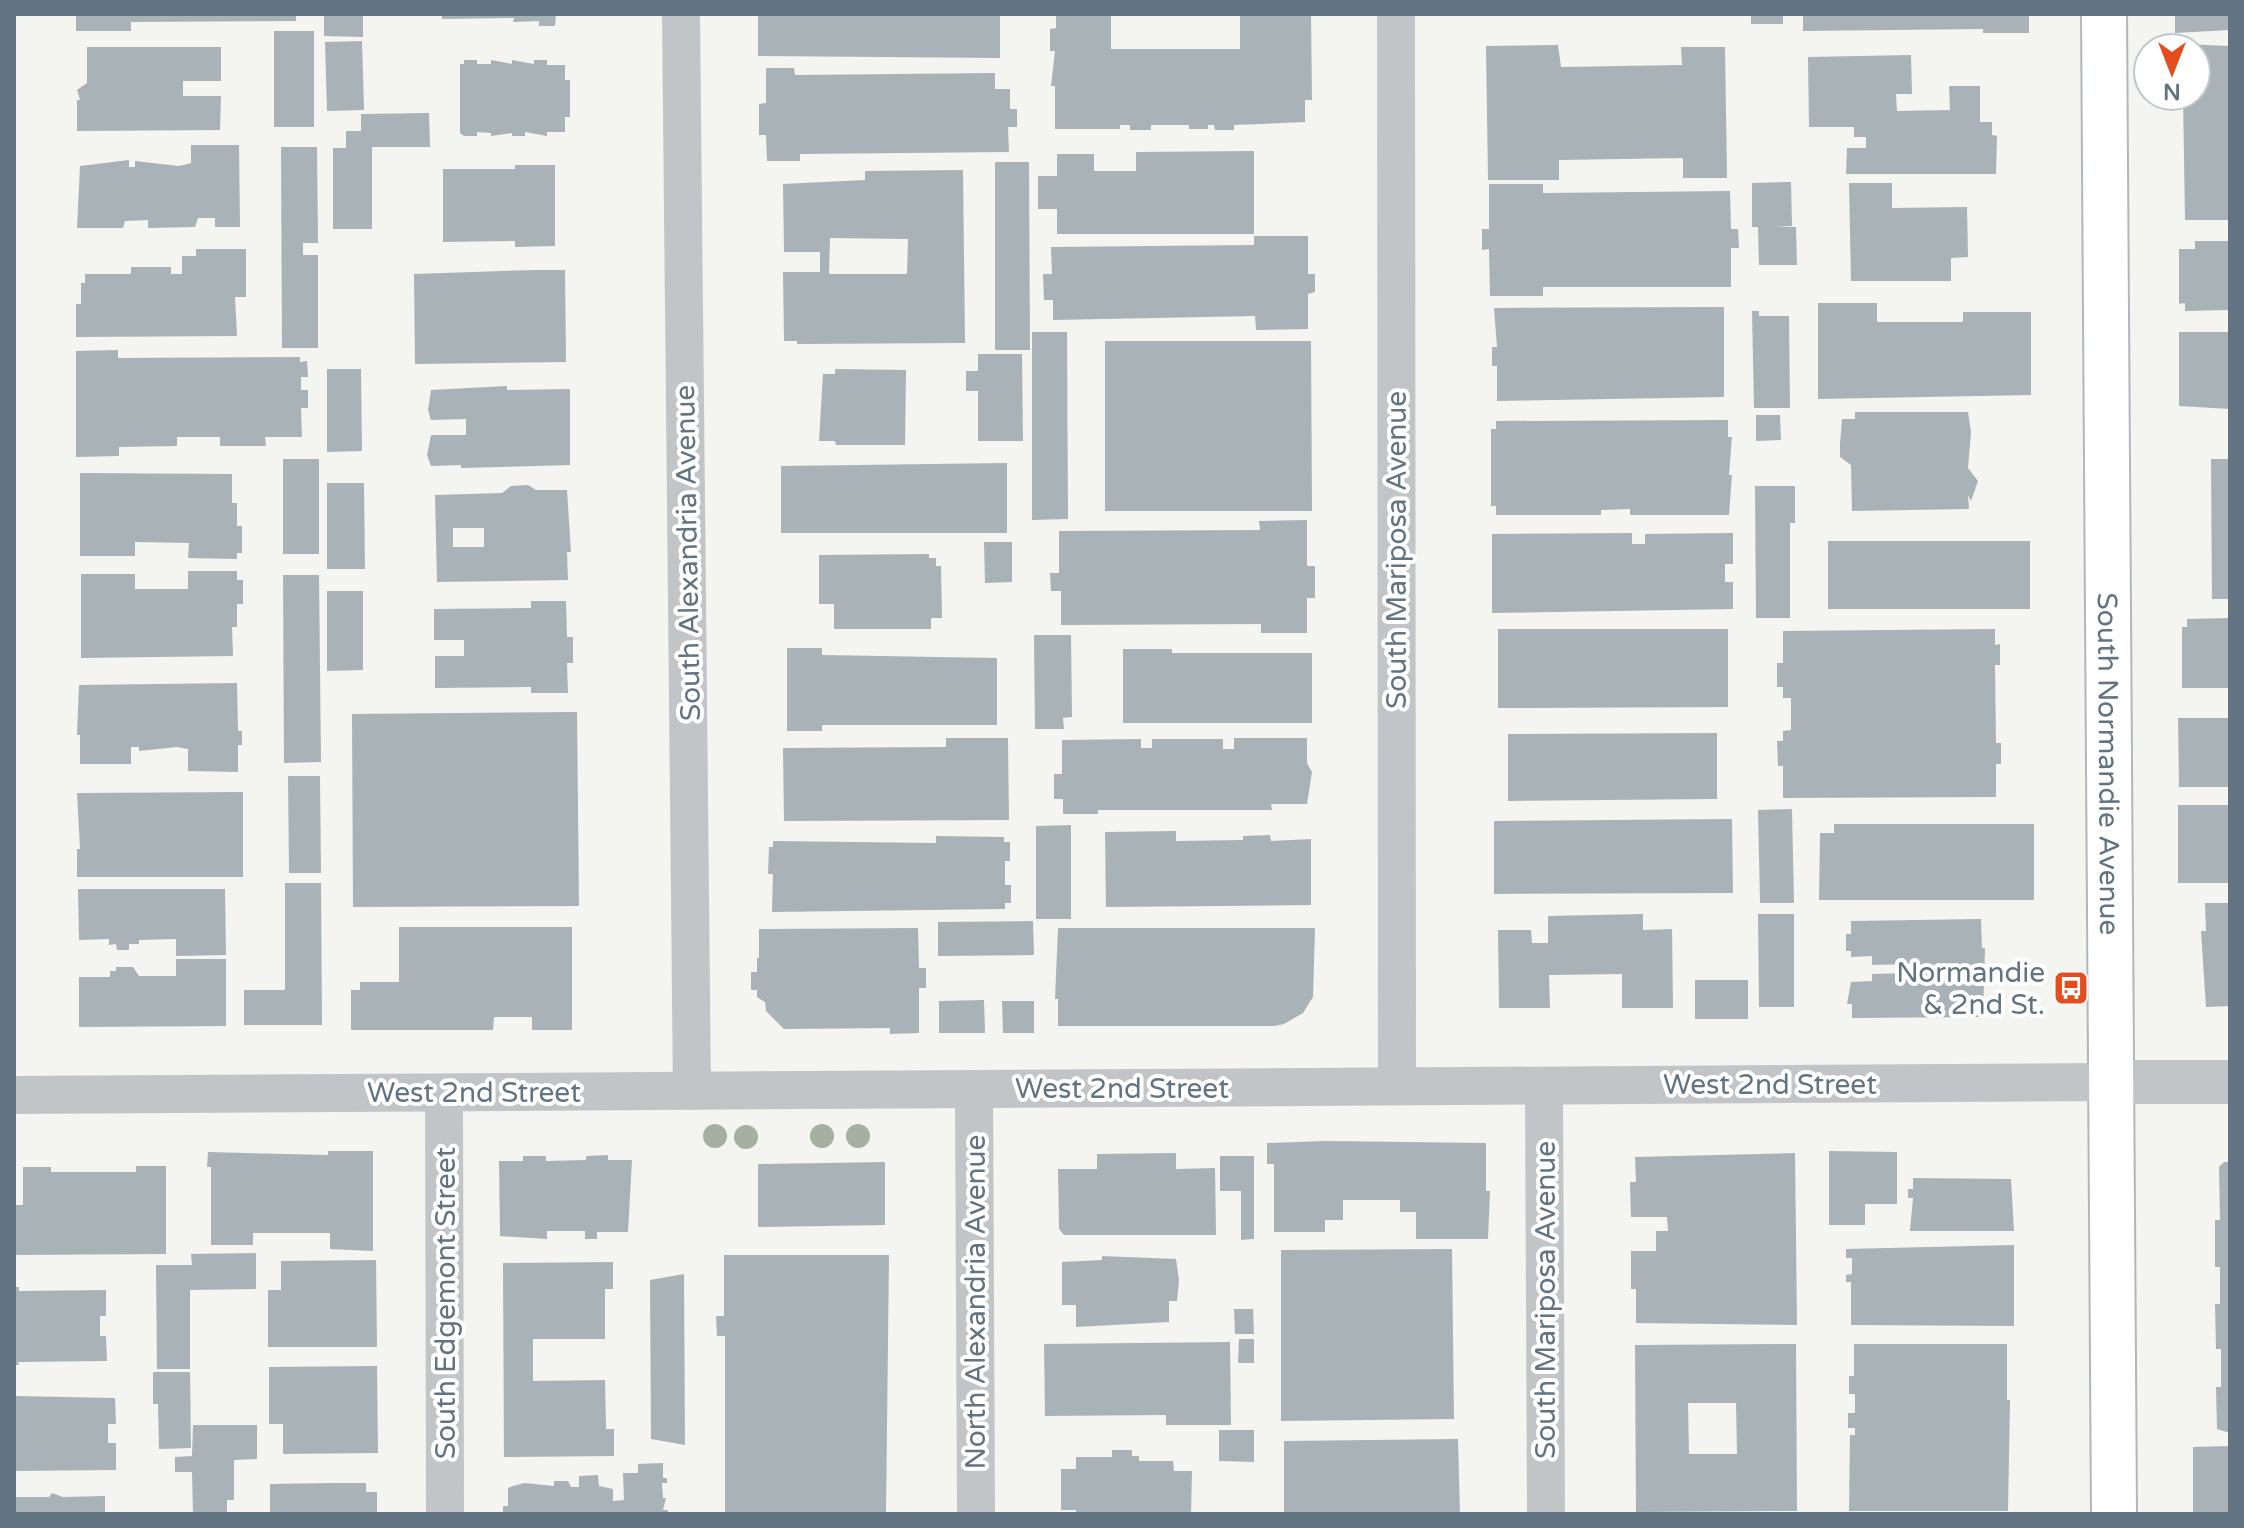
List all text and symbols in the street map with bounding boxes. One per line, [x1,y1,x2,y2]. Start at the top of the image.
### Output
north arrow [2132,32,2212,112]
text: N [2163,78,2181,104]
street label: South Alexandria Avenue [668,385,708,721]
street label: South Mariposa Avenue [1380,391,1414,709]
street label: South Normandie Avenue [2090,592,2126,936]
place label: Normandie & 2nd St. [1896,956,2045,1022]
bus stop icon: Normandie & 2nd St. [2052,969,2090,1007]
street label: West 2nd Street [1663,1068,1877,1102]
street label: West 2nd Street [1015,1072,1229,1106]
street label: West 2nd Street [367,1076,581,1110]
street label: North Alexandria Avenue [959,1135,993,1469]
street label: South Mariposa Avenue [1529,1141,1563,1459]
street label: South Edgemont Street [429,1146,463,1459]

